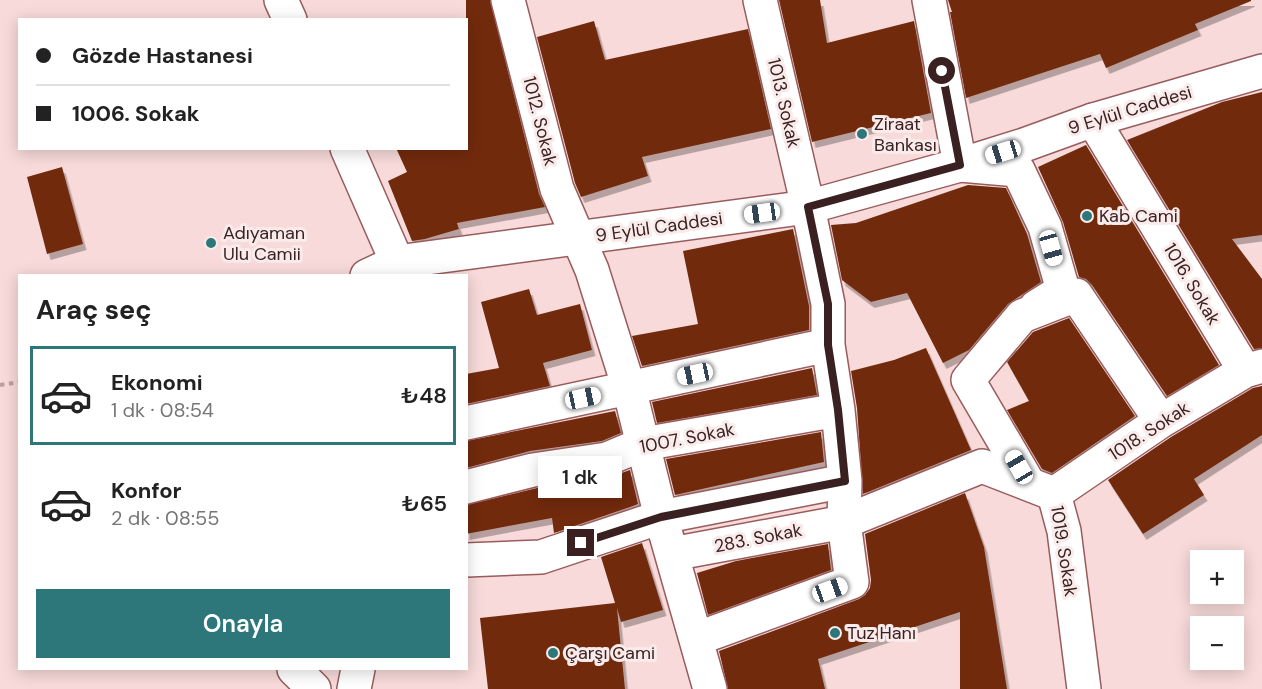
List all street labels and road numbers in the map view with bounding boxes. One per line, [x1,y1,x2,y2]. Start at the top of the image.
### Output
street label: 1013. Sokak [762,56,806,150]
street label: 1012. Sokak [517,74,563,168]
street label: 9 Eylül Caddesi [1065,80,1195,140]
street label: 9 Eylül Caddesi [594,206,724,248]
street label: 1016. Sokak [1158,239,1226,329]
street label: 1018. Sokak [1104,396,1194,466]
street label: 1007. Sokak [638,417,736,459]
street label: 1019. Sokak [1045,504,1083,598]
street label: 283. Sokak [712,518,804,558]

